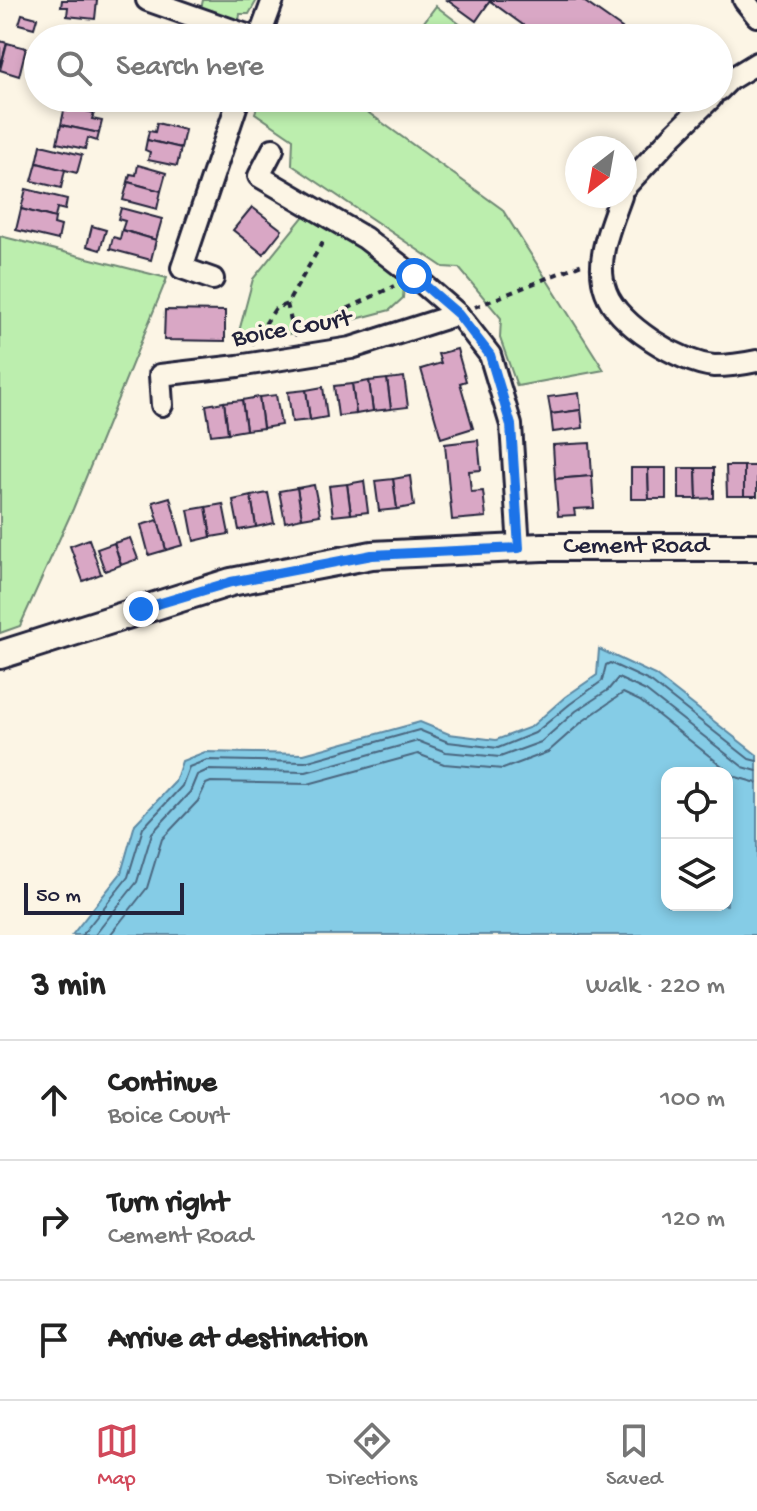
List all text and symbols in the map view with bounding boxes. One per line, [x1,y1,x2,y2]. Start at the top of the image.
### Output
search box [24,24,733,112]
icon: search [52,46,96,90]
text: Search here [116,51,264,86]
north arrow [565,136,637,208]
route start [396,258,432,294]
street label: Boice Court [229,304,356,356]
street label: Cement Road [563,532,710,563]
route end [123,591,159,627]
map controls [661,767,733,911]
button: locate [661,767,733,839]
button: layers [661,839,733,911]
scale bar [24,879,184,915]
text: 50 m [36,884,81,910]
text: 3 min [32,967,105,1007]
text: Walk · 220 m [586,972,725,1003]
text: Continue [108,1067,217,1102]
icon: ahead [32,1078,76,1122]
text: 100 m [660,1085,725,1116]
text: Boice Court [108,1102,228,1133]
text: Turn right [108,1187,228,1222]
icon: right [32,1198,76,1242]
text: 120 m [662,1205,725,1236]
text: Cement Road [108,1222,253,1253]
icon: arrive [32,1318,76,1362]
text: Arrive at destination [108,1323,368,1358]
tab: Map [95,1419,139,1493]
tab: Directions [328,1419,417,1493]
tab: Saved [606,1419,662,1493]

